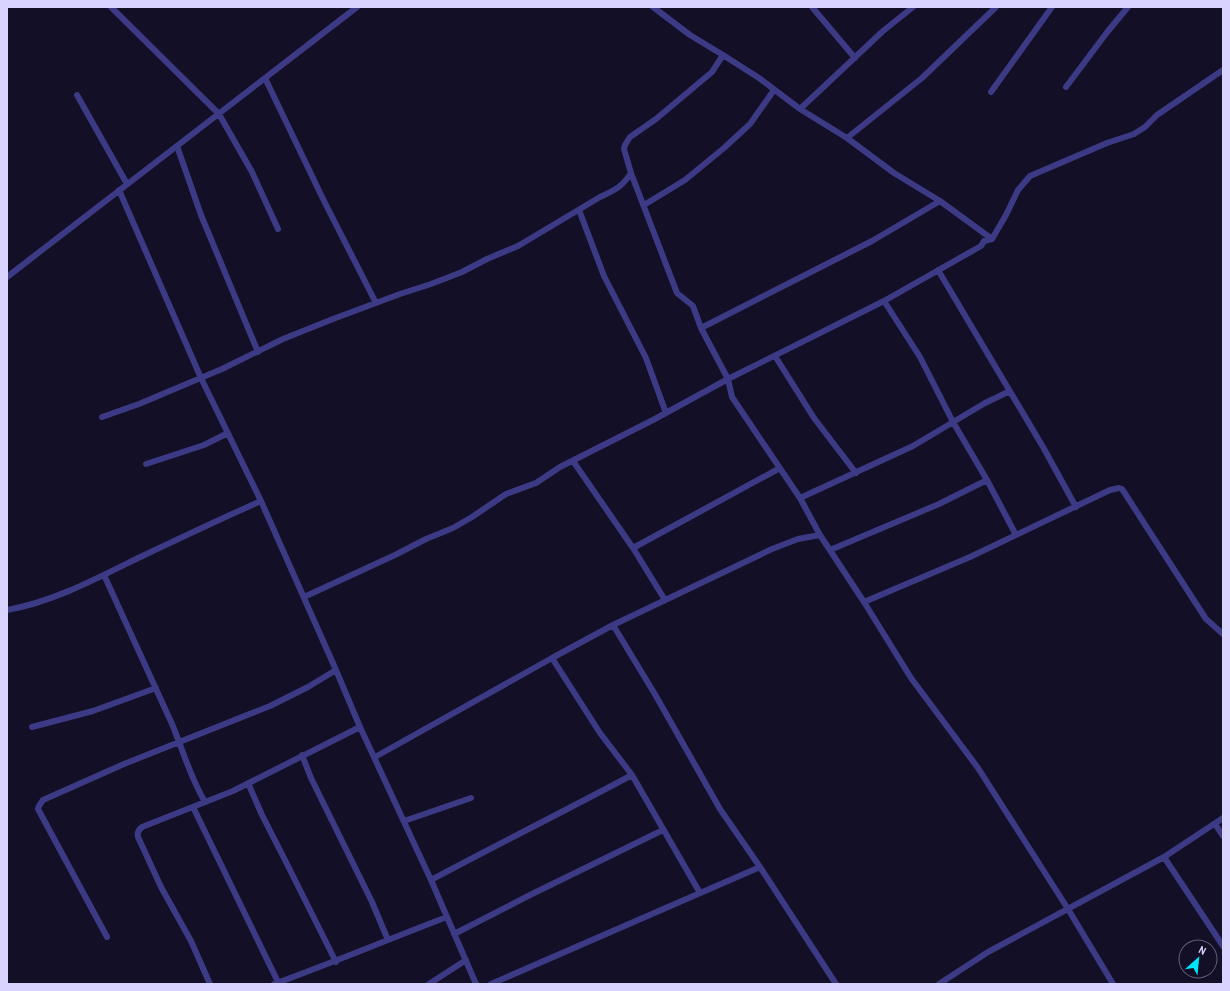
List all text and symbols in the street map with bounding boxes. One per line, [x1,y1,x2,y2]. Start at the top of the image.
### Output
north arrow [1178,939,1218,979]
text: N [1196,942,1209,958]

